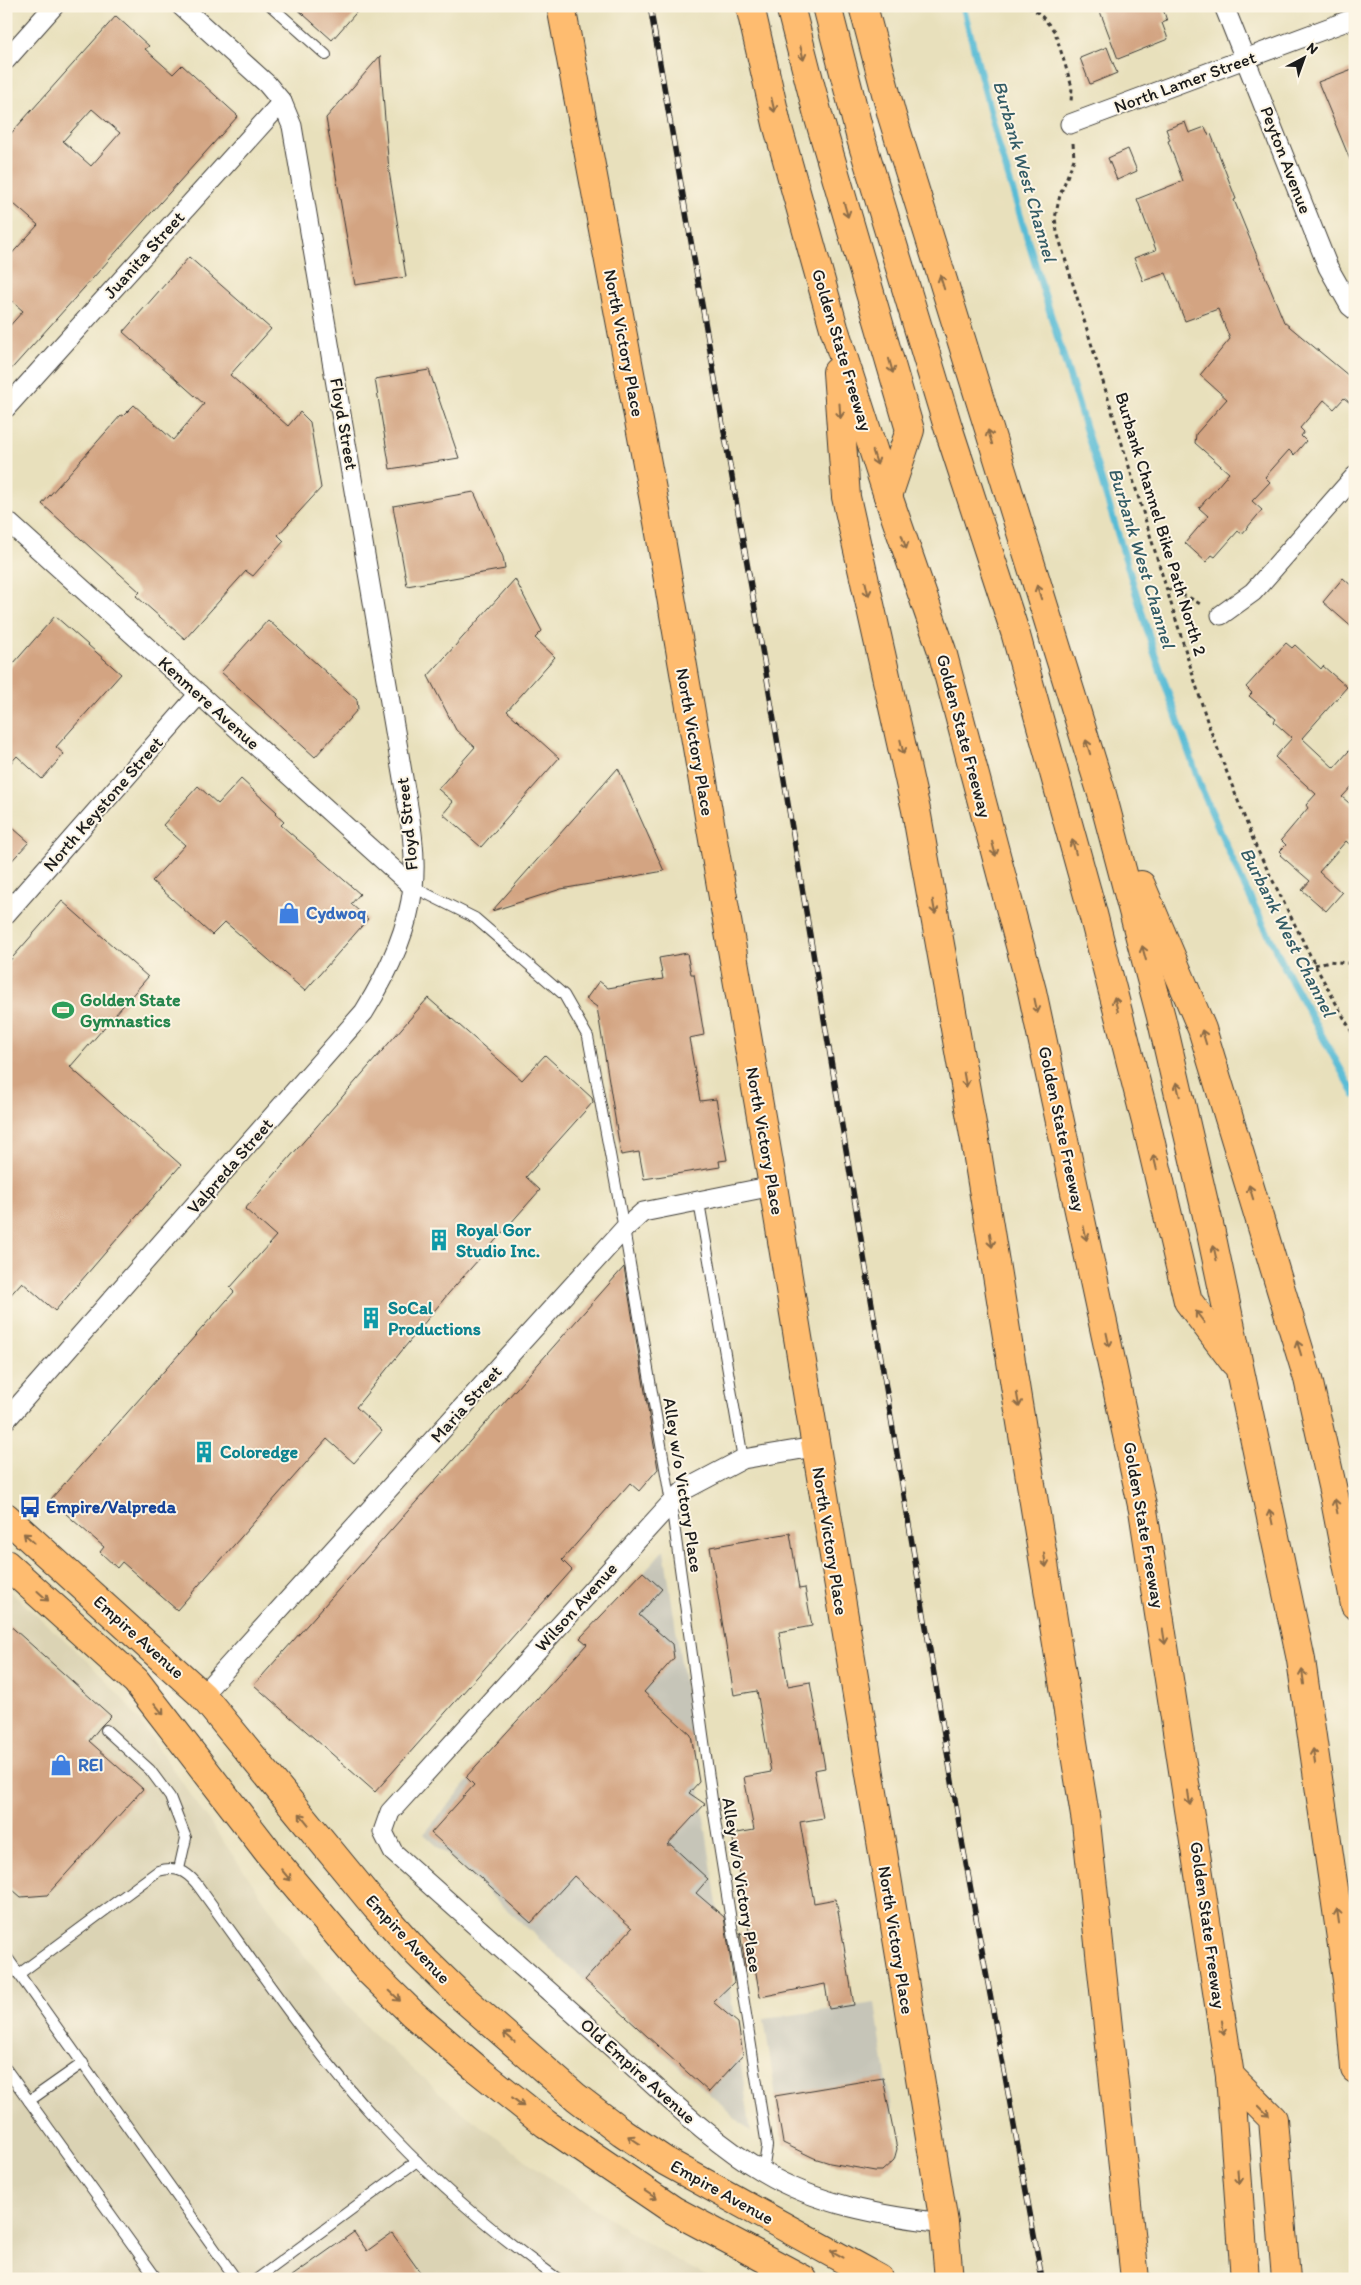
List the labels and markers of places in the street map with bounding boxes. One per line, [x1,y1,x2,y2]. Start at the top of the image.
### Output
shop icon: Cydwoq [276,900,302,926]
place label: Cydwoq [306,902,366,924]
place label: Golden State Gymnastics [80,989,181,1032]
sports icon: Golden State Gymnastics [50,997,76,1023]
place label: Royal Gor Studio Inc. [456,1219,540,1262]
building icon: Royal Gor Studio Inc. [426,1227,452,1253]
place label: SoCal Productions [388,1297,481,1340]
building icon: SoCal Productions [358,1305,384,1331]
building icon: Coloredge [191,1439,217,1465]
place label: Coloredge [220,1441,299,1463]
bus stop icon: Empire/Valpreda [17,1494,43,1520]
place label: Empire/Valpreda [46,1496,177,1518]
shop icon: REI [48,1752,74,1778]
place label: REI [78,1754,104,1776]

